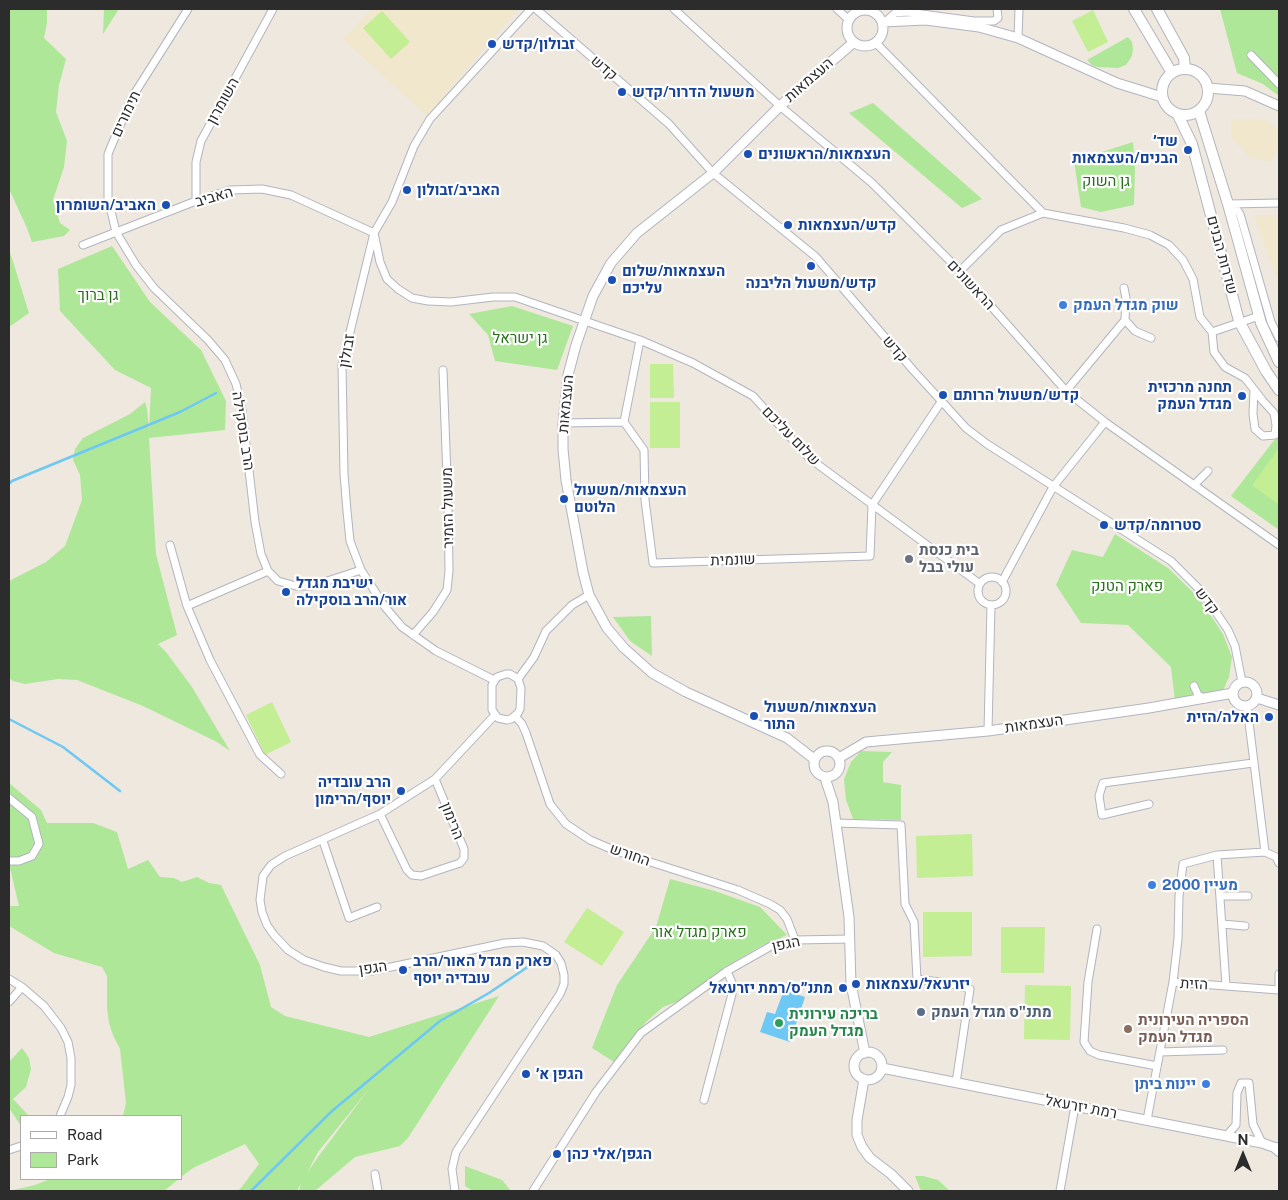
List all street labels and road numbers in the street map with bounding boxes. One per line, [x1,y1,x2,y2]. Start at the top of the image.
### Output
street label: קדש [587,52,621,84]
street label: העצמאות [781,54,837,106]
street label: השומרון [203,74,243,128]
street label: תימורים [107,88,145,140]
street label: האביב [193,183,235,211]
street label: שדרות הבנים [1203,214,1241,296]
street label: הראשונים [943,256,999,314]
street label: קדש [879,332,911,366]
street label: זבולון [335,333,359,369]
street label: העצמאות [554,374,578,434]
street label: הרב בוסקילה [228,390,258,472]
street label: שלום עליכם [758,403,824,469]
street label: משעול הזמיר [438,467,458,549]
street label: שונמית [710,550,756,570]
street label: קדש [1191,584,1223,618]
street label: העצמאות [1004,711,1064,737]
street label: הרימון [436,800,468,842]
street label: החורש [607,840,653,870]
street label: הגפן [770,932,802,956]
street label: הגפן [358,957,388,979]
street label: הזית [1180,974,1208,994]
street label: רמת יזרעאל [1043,1091,1119,1123]

